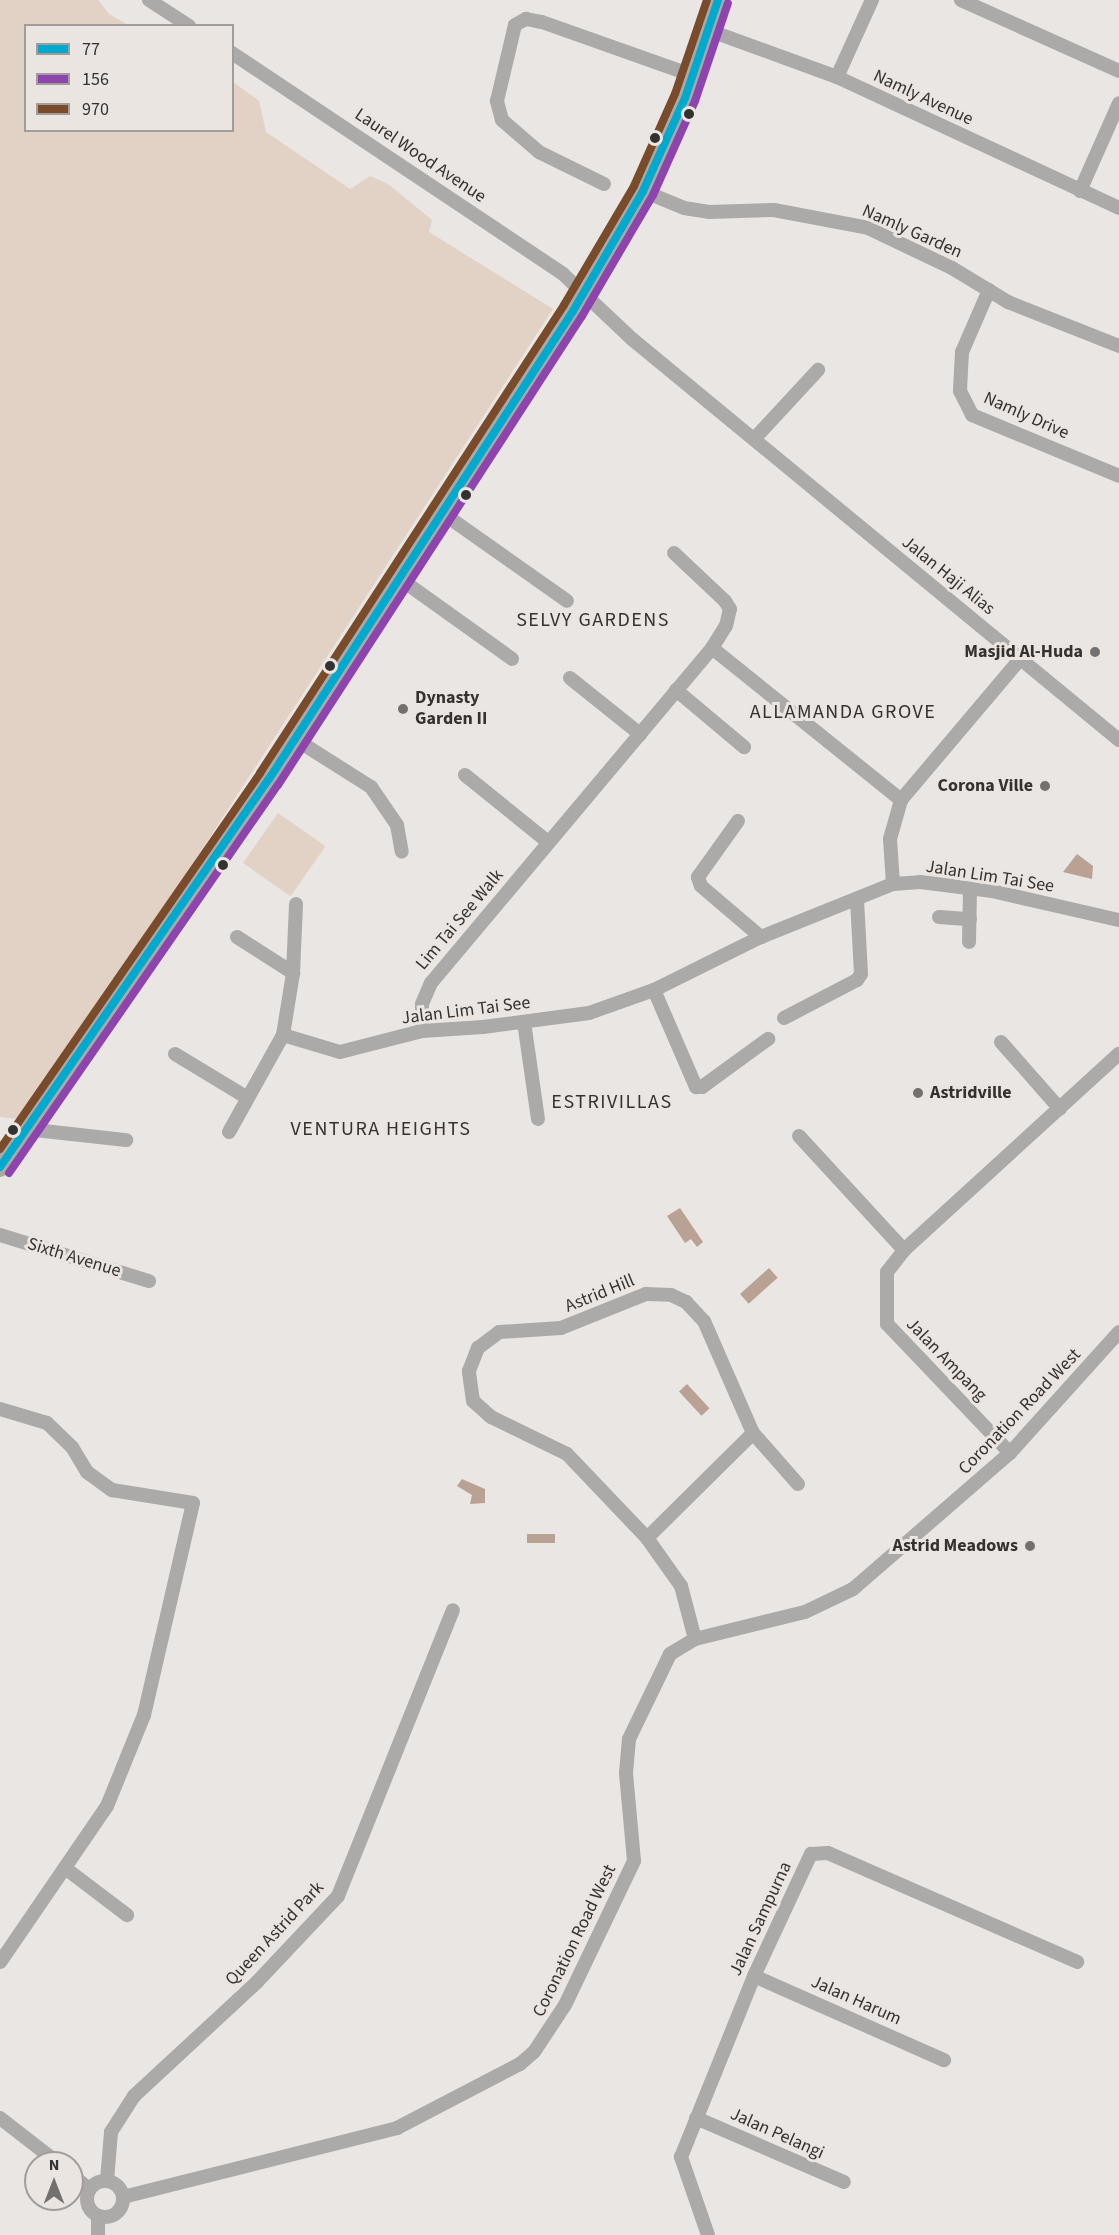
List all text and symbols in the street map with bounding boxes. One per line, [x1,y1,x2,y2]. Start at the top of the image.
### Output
legend [24,24,234,132]
text: 77 [82,37,100,62]
street label: Namly Avenue [870,65,976,131]
text: 156 [82,67,109,92]
text: 970 [82,97,109,122]
street label: Laurel Wood Avenue [350,104,490,208]
unlabelled marker [683,108,695,120]
unlabelled marker [649,132,661,144]
street label: Namly Garden [859,200,965,264]
street label: Namly Drive [980,388,1072,444]
unlabelled marker [460,489,472,501]
street label: Jalan Haji Alias [897,532,999,620]
district label: SELVY GARDENS [516,608,670,632]
place label: Masjid Al-Huda [964,641,1083,663]
marker: Masjid Al-Huda [1088,645,1102,659]
unlabelled marker [324,660,336,672]
place label: Dynasty Garden II [415,688,487,730]
district label: ALLAMANDA GROVE [750,700,936,724]
marker: Dynasty Garden II [396,702,410,716]
place label: Corona Ville [938,775,1033,797]
marker: Corona Ville [1038,779,1052,793]
street label: Jalan Lim Tai See [924,856,1056,898]
unlabelled marker [217,859,229,871]
street label: Lim Tai See Walk [412,865,508,975]
street label: Jalan Lim Tai See [400,992,532,1030]
place label: Astridville [930,1082,1012,1104]
marker: Astridville [911,1086,925,1100]
district label: ESTRIVILLAS [551,1090,673,1114]
district label: VENTURA HEIGHTS [291,1117,471,1141]
unlabelled marker [7,1124,19,1136]
street label: Sixth Avenue [25,1234,123,1282]
street label: Astrid Hill [562,1270,638,1318]
street label: Jalan Ampang [901,1314,991,1406]
street label: Coronation Road West [954,1344,1086,1480]
place label: Astrid Meadows [892,1535,1018,1557]
marker: Astrid Meadows [1023,1539,1037,1553]
street label: Jalan Sampurna [725,1859,797,1979]
street label: Coronation Road West [529,1861,621,2021]
street label: Queen Astrid Park [221,1877,329,1991]
street label: Jalan Harum [807,1971,905,2031]
street label: Jalan Pelangi [727,2104,827,2164]
north arrow [24,2151,84,2211]
text: N [49,2154,59,2176]

